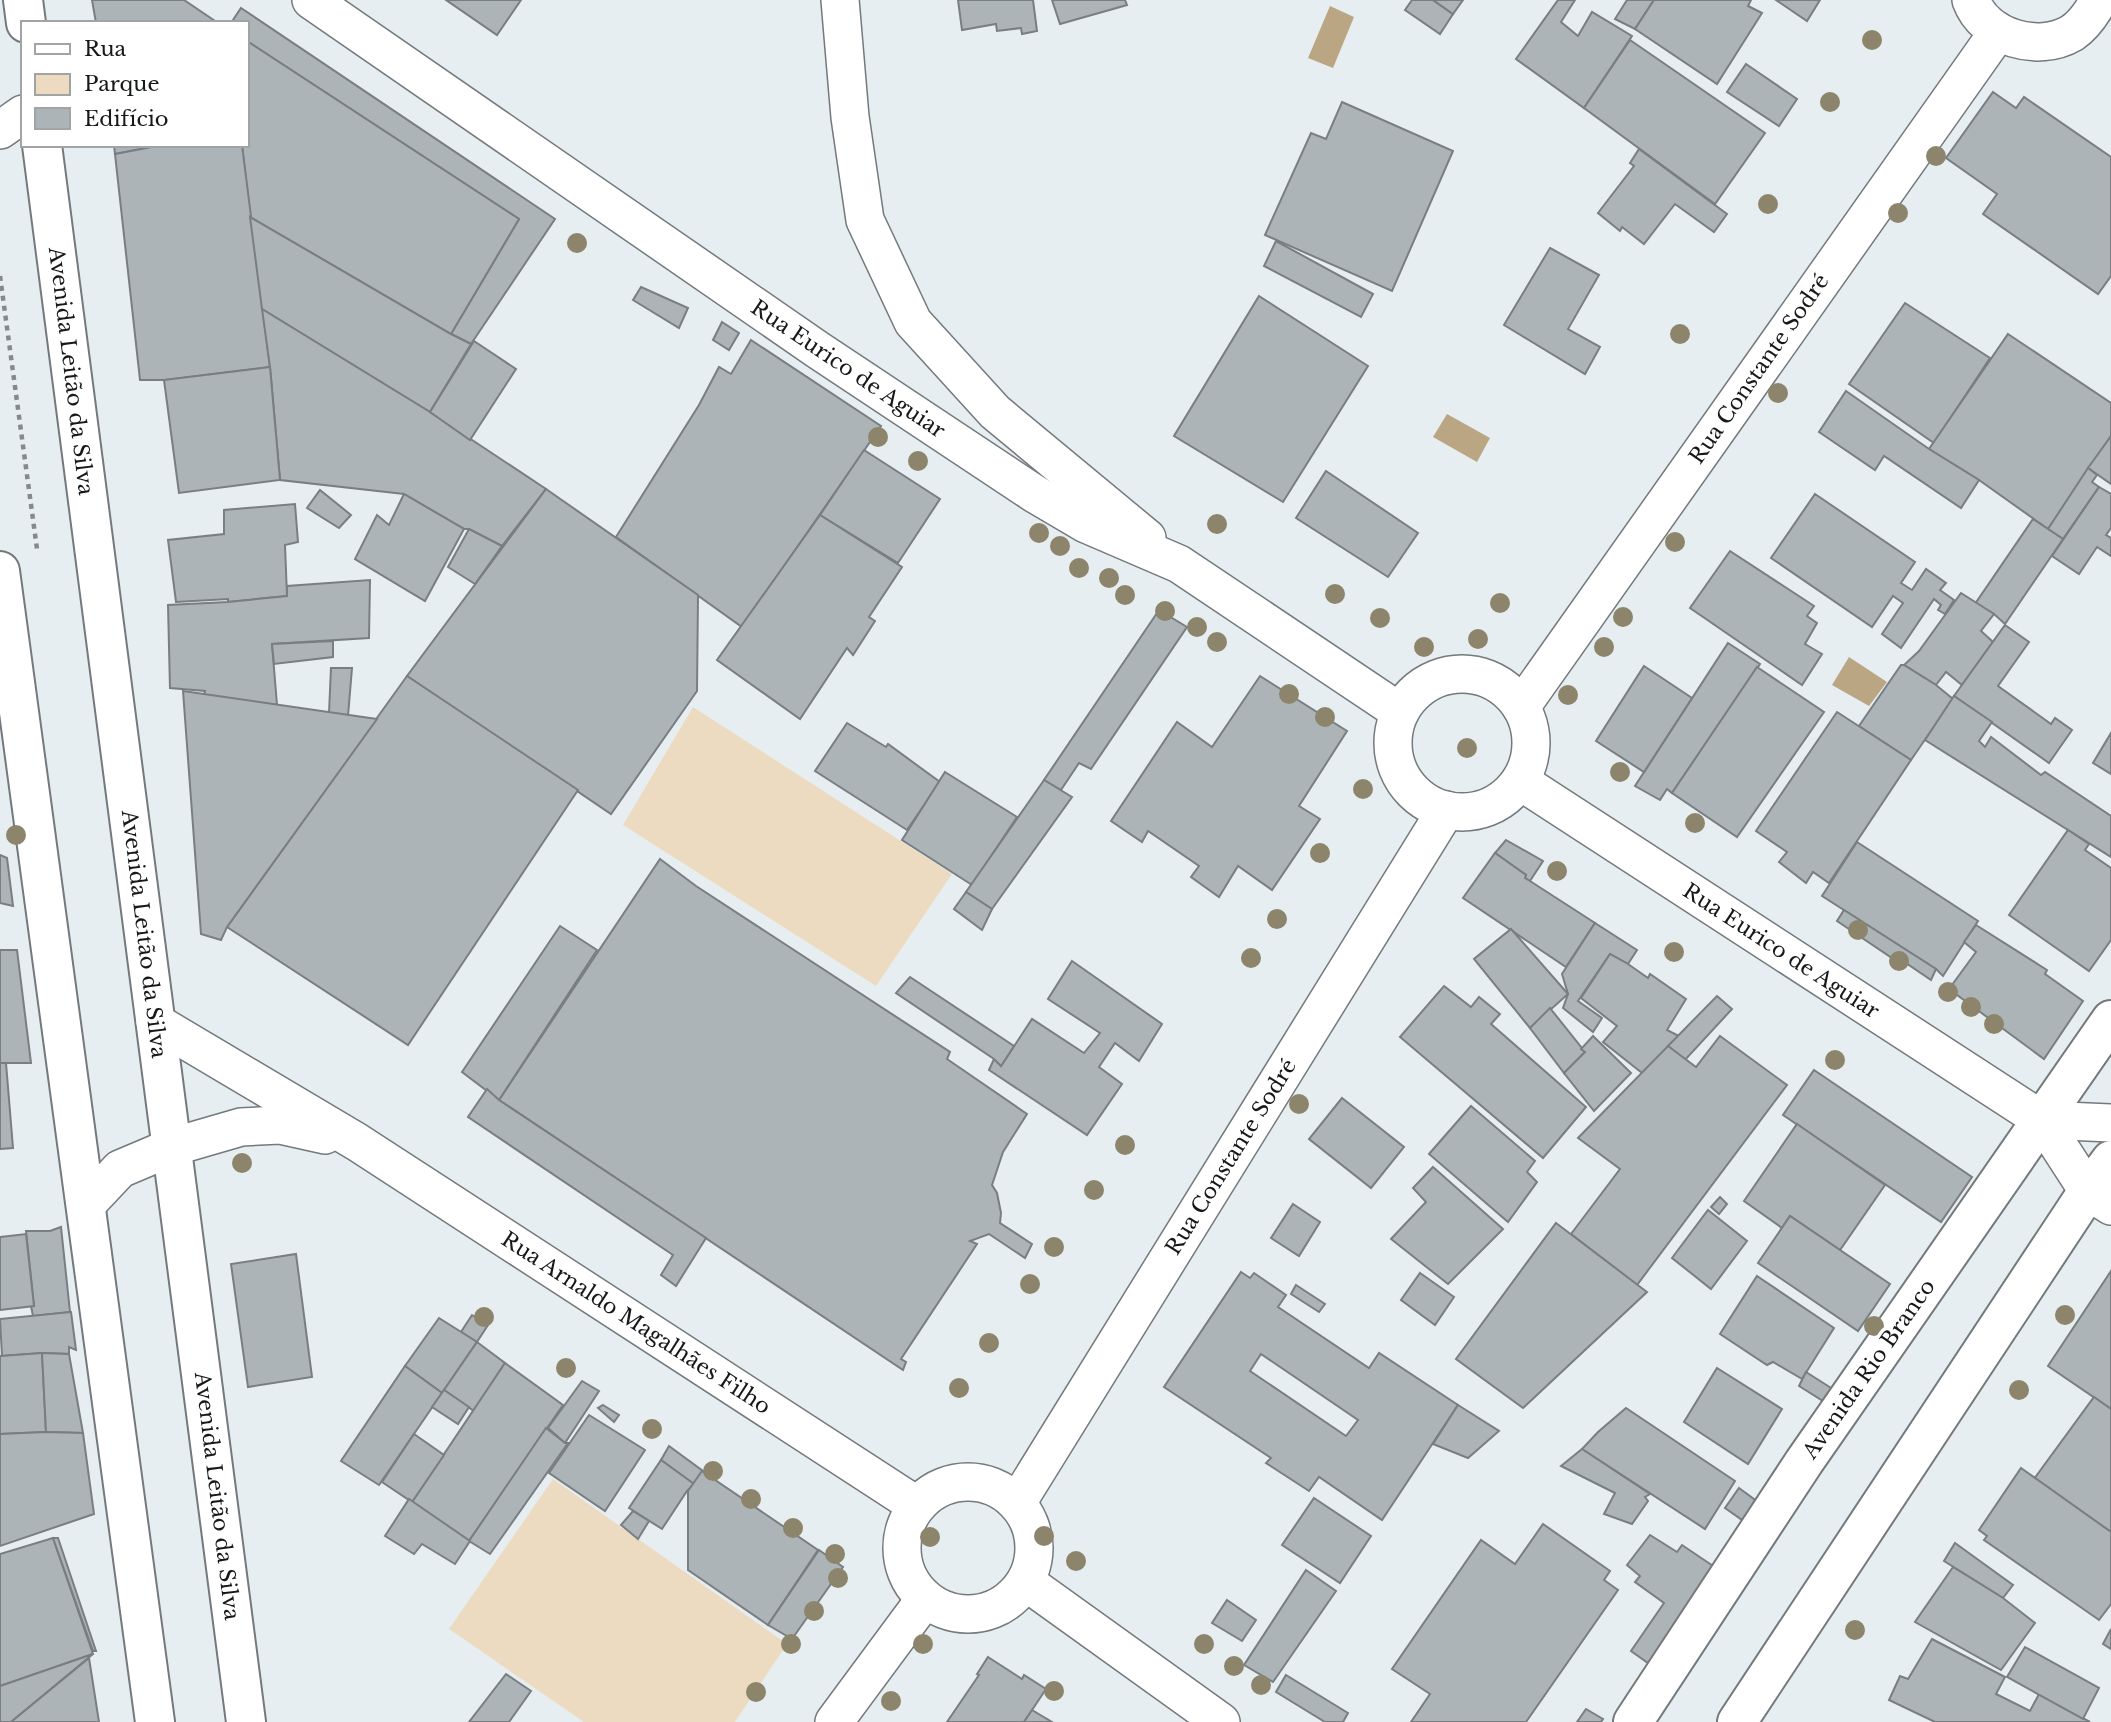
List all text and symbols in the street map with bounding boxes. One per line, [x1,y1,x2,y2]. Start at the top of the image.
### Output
legend [21,21,248,147]
text: Rua [84,36,127,62]
text: Parque [84,71,159,97]
text: Edifício [84,106,169,132]
street label: Avenida Leitão da Silva [43,245,99,497]
street label: Rua Constante Sodré [1684,269,1834,469]
street label: Rua Eurico de Aguiar [746,294,950,444]
street label: Avenida Leitão da Silva [116,808,172,1060]
street label: Rua Eurico de Aguiar [1678,878,1884,1024]
street label: Rua Constante Sodré [1160,1054,1302,1260]
street label: Rua Arnaldo Magalhães Filho [497,1226,775,1420]
street label: Avenida Rio Branco [1797,1274,1941,1465]
street label: Avenida Leitão da Silva [189,1370,245,1622]

